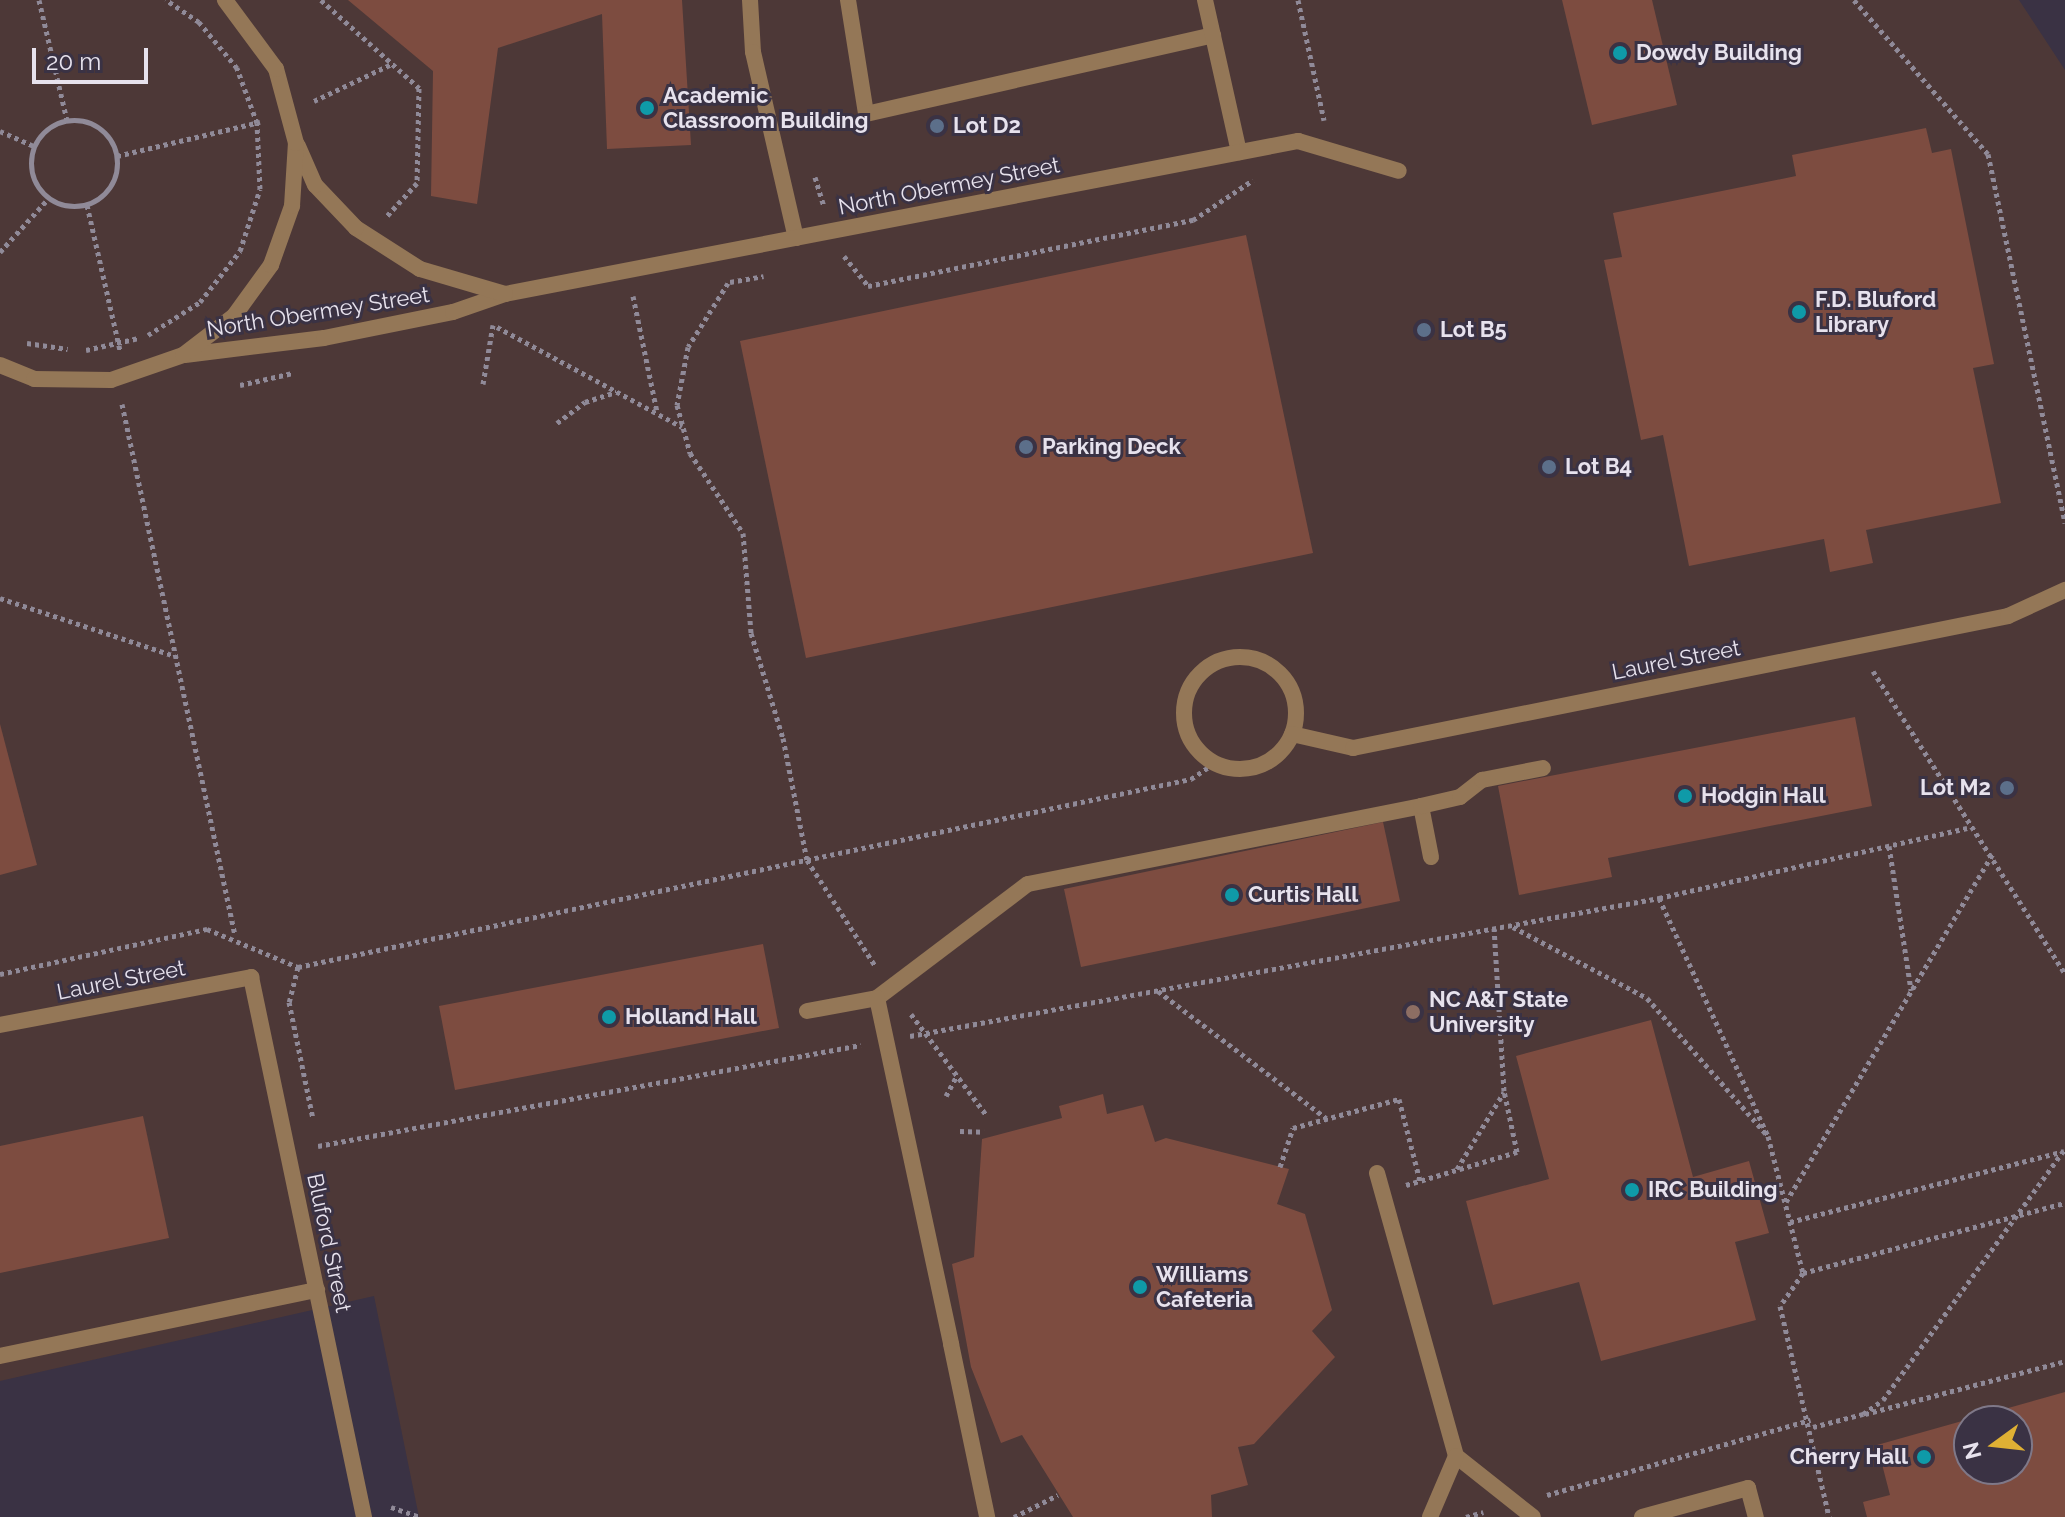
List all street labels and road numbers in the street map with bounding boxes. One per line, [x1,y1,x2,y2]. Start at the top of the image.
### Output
street label: North Obermey Street [836,152,1062,220]
street label: North Obermey Street [205,281,431,343]
street label: Laurel Street [1609,635,1743,685]
street label: Laurel Street [54,955,188,1005]
street label: Bluford Street [301,1171,357,1315]

